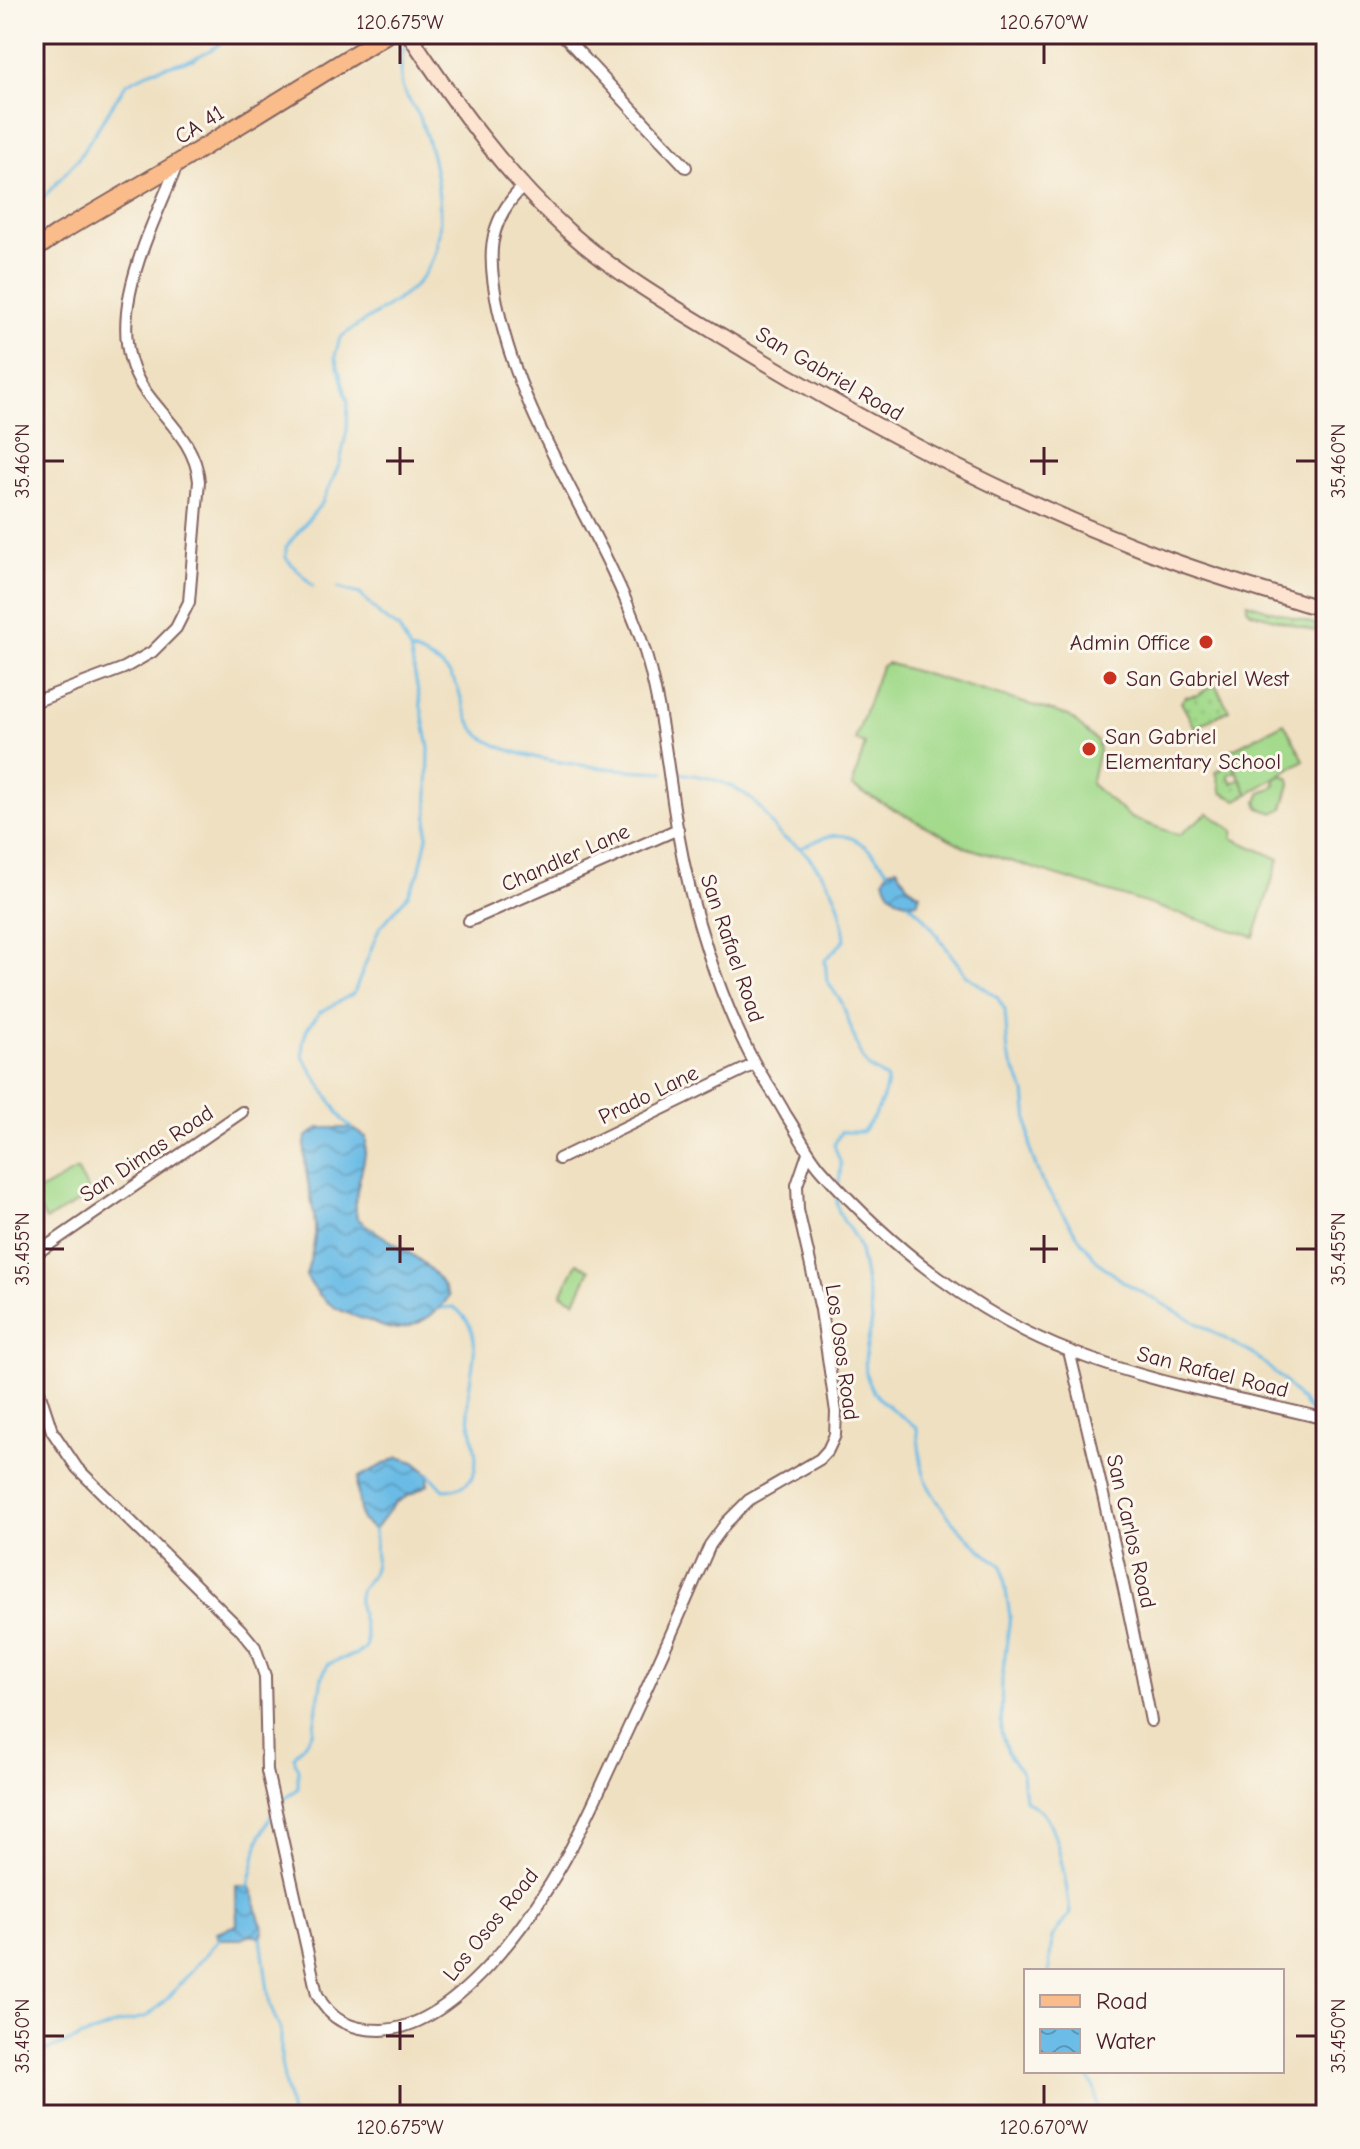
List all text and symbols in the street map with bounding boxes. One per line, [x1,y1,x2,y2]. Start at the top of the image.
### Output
text: 120.675°W [356,11,444,34]
text: 120.670°W [1000,11,1089,34]
street label: CA 41 [170,100,229,150]
street label: San Gabriel Road [751,321,908,427]
text: 35.460°N [11,424,34,498]
text: 35.460°N [1327,424,1350,498]
place label: Admin Office [1070,630,1190,656]
marker: Admin Office [1197,633,1215,651]
place label: San Gabriel West [1126,666,1290,692]
marker: San Gabriel West [1101,669,1119,687]
place label: San Gabriel Elementary School [1105,724,1281,775]
marker: San Gabriel Elementary School [1080,740,1098,758]
street label: Chandler Lane [497,818,634,898]
street label: San Rafael Road [695,871,770,1026]
street label: Prado Lane [594,1060,703,1130]
street label: San Dimas Road [75,1100,218,1208]
text: 35.455°N [11,1212,34,1286]
text: 35.455°N [1327,1212,1350,1286]
street label: Los Osos Road [820,1282,864,1422]
street label: San Rafael Road [1134,1341,1291,1403]
street label: San Carlos Road [1101,1452,1161,1611]
street label: Los Osos Road [437,1863,544,1986]
legend [1024,1969,1284,2073]
text: Road [1096,1987,1148,2015]
text: 35.450°N [11,1999,34,2073]
text: 35.450°N [1327,1999,1350,2073]
text: Water [1096,2027,1156,2055]
text: 120.675°W [356,2116,444,2139]
text: 120.670°W [1000,2116,1089,2139]

